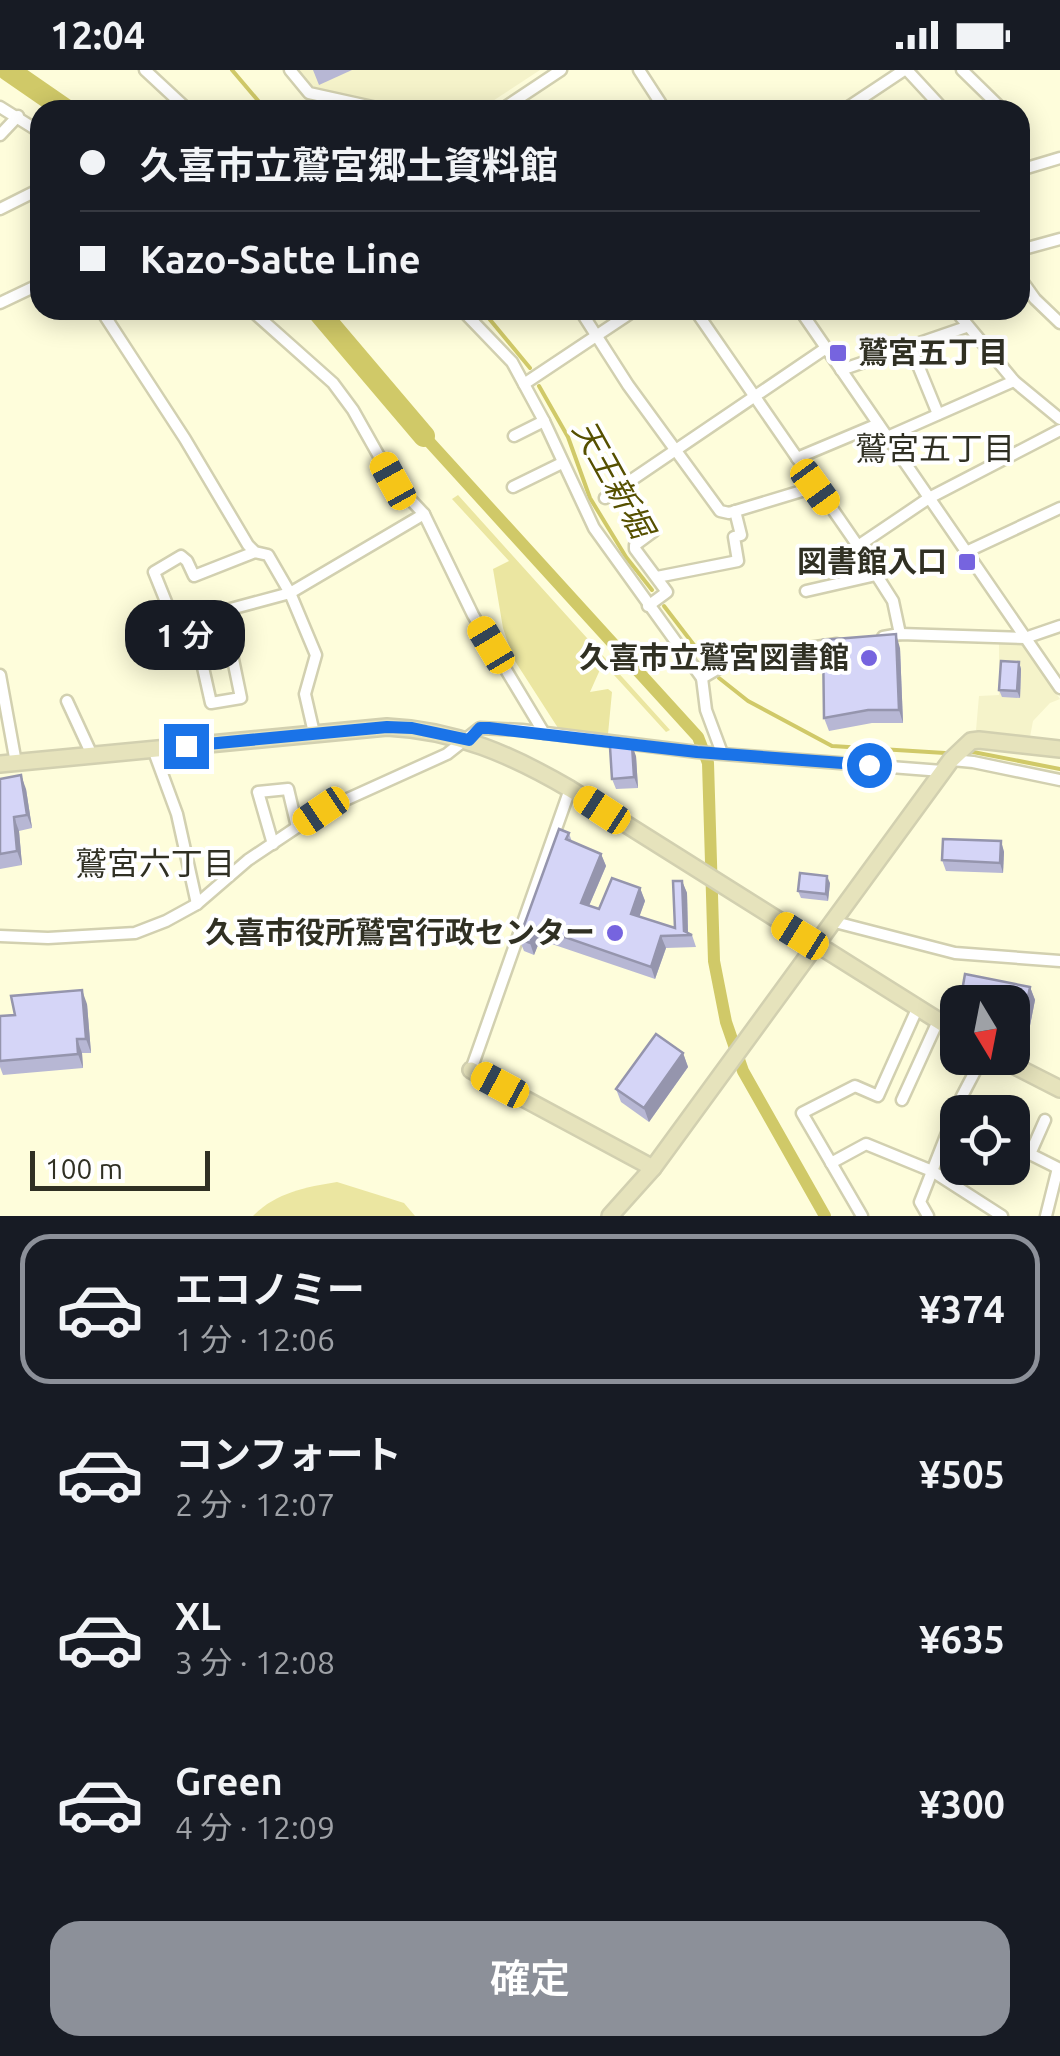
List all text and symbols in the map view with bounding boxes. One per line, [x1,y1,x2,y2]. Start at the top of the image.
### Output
text: 12:04 [50,14,145,56]
text: 久喜市立鷲宮郷土資料館 [140,144,558,186]
text: Kazo-Satte Line [140,238,421,280]
place label: 鷲宮五丁目 [858,335,1008,369]
marker: 鷲宮五丁目 [827,342,849,364]
water label: 天王新堀 [567,414,663,548]
district label: 鷲宮五丁目 [855,430,1015,466]
car [365,447,421,515]
car [785,454,845,520]
place label: 図書館入口 [797,544,947,578]
marker: 図書館入口 [956,551,978,573]
callout: 1 分 [126,601,246,671]
car [463,612,519,678]
text: 1 分 [156,617,214,653]
place label: 久喜市立鷲宮図書館 [579,640,849,674]
marker: 久喜市立鷲宮図書館 [858,647,880,669]
route end [164,724,209,769]
route start [847,743,892,788]
car [569,781,635,839]
car [288,782,354,840]
district label: 鷲宮六丁目 [75,845,235,881]
car [767,907,833,965]
place label: 久喜市役所鷲宮行政センター [205,915,595,949]
marker: 久喜市役所鷲宮行政センター [604,922,626,944]
north arrow [940,985,1030,1075]
map controls [940,985,1030,1185]
car [466,1058,534,1112]
button: locate [940,1095,1030,1185]
scale bar [30,1146,210,1190]
text: 100 m [45,1153,123,1184]
icon: car [55,1264,145,1354]
text: エコノミー [175,1268,365,1310]
text: ¥374 [919,1288,1005,1330]
text: 1 分 · 12:06 [175,1321,335,1357]
icon: car [55,1429,145,1519]
text: コンフォート [175,1433,402,1475]
text: ¥505 [919,1453,1005,1495]
text: 2 分 · 12:07 [175,1486,335,1522]
icon: car [55,1594,145,1684]
text: XL [175,1595,221,1637]
text: ¥635 [919,1618,1005,1660]
text: 3 分 · 12:08 [175,1644,335,1680]
icon: car [55,1759,145,1849]
text: Green [175,1760,283,1802]
text: ¥300 [919,1783,1005,1825]
text: 4 分 · 12:09 [175,1809,335,1845]
button: 確定 [50,1921,1010,2036]

